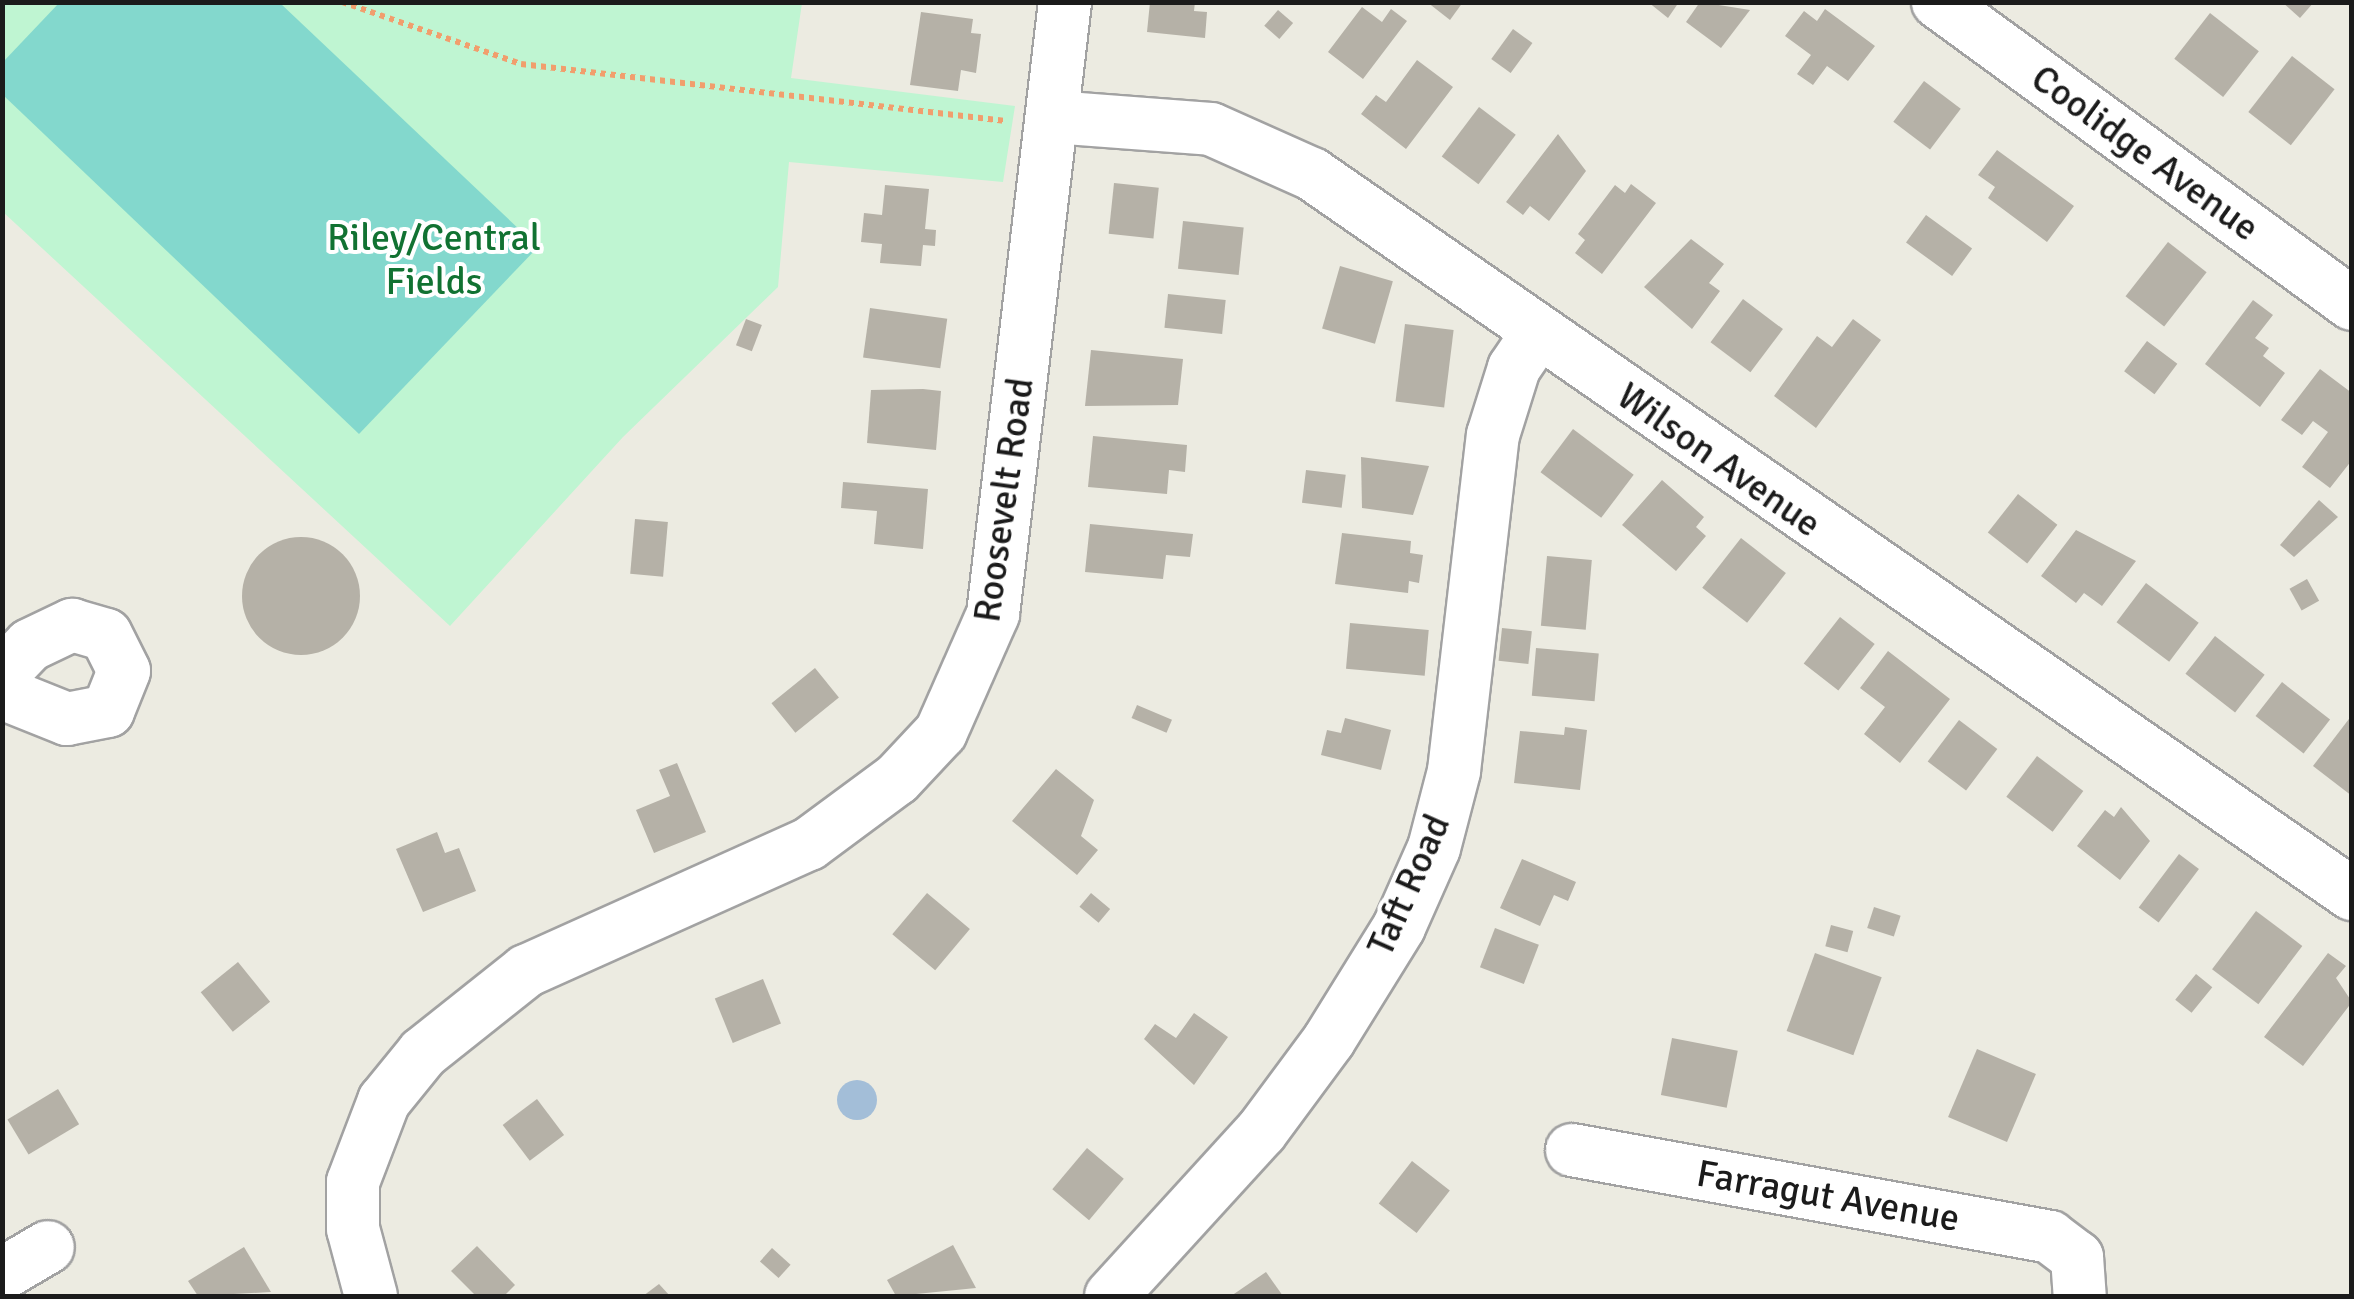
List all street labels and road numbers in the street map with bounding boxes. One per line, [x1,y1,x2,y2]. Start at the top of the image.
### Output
street label: Coolidge Avenue [2022,55,2268,251]
street label: Wilson Avenue [1608,373,1830,547]
street label: Roosevelt Road [964,375,1044,625]
street label: Taft Road [1358,807,1460,963]
street label: Farragut Avenue [1693,1150,1963,1242]

